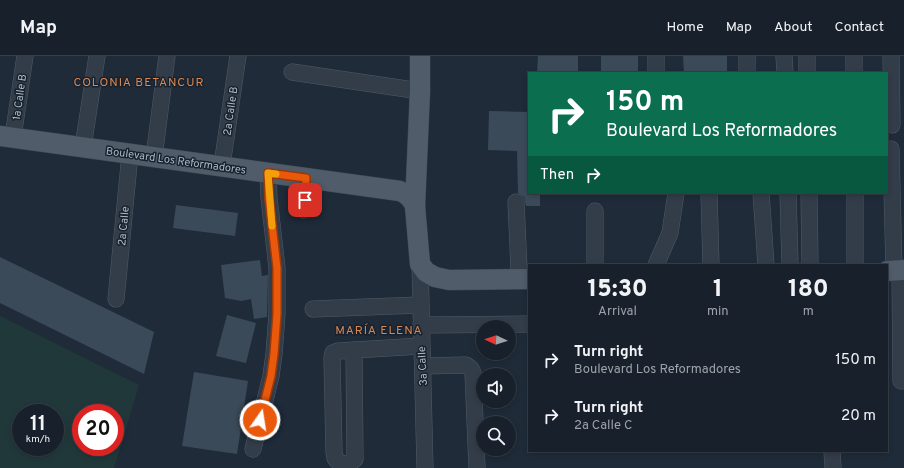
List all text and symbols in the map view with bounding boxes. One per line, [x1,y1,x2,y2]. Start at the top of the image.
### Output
text: Map [20,16,57,40]
text: Home [667,19,704,36]
text: Map [726,19,752,36]
text: About [774,19,813,36]
text: Contact [835,19,884,36]
street label: 1a Calle B [10,73,30,121]
district label: COLONIA BETANCUR [74,75,204,91]
text: 150 m [606,85,684,121]
street label: 2a Calle B [221,86,241,137]
icon: right [540,88,592,140]
text: Boulevard Los Reformadores [606,120,837,143]
street label: Boulevard Los Reformadores [105,144,247,178]
icon: right [582,164,604,186]
text: Then [540,166,574,185]
pin [288,183,322,217]
icon: arrive [294,189,316,211]
street label: 2a Calle [115,206,133,246]
text: 15:30 [587,275,648,305]
text: 1 [713,275,723,305]
text: 180 [788,275,829,305]
text: Arrival [598,304,637,320]
text: min [707,304,729,320]
text: m [803,304,814,320]
north arrow [476,320,516,360]
map controls [476,320,516,456]
district label: MARÍA ELENA [335,323,423,339]
text: Turn right [574,343,643,362]
street label: 3a Calle [415,346,431,386]
icon: right [540,349,562,371]
text: 150 m [835,351,876,370]
text: Boulevard Los Reformadores [574,362,741,378]
button: sound [476,368,516,408]
position arrow [239,399,281,441]
text: Turn right [574,399,643,418]
speed limit sign: 20 [72,404,124,456]
icon: right [540,405,562,427]
text: 20 m [841,407,876,426]
text: 11 [30,412,46,438]
button: search [476,416,516,456]
text: 2a Calle C [574,418,632,434]
text: km/h [26,433,50,446]

